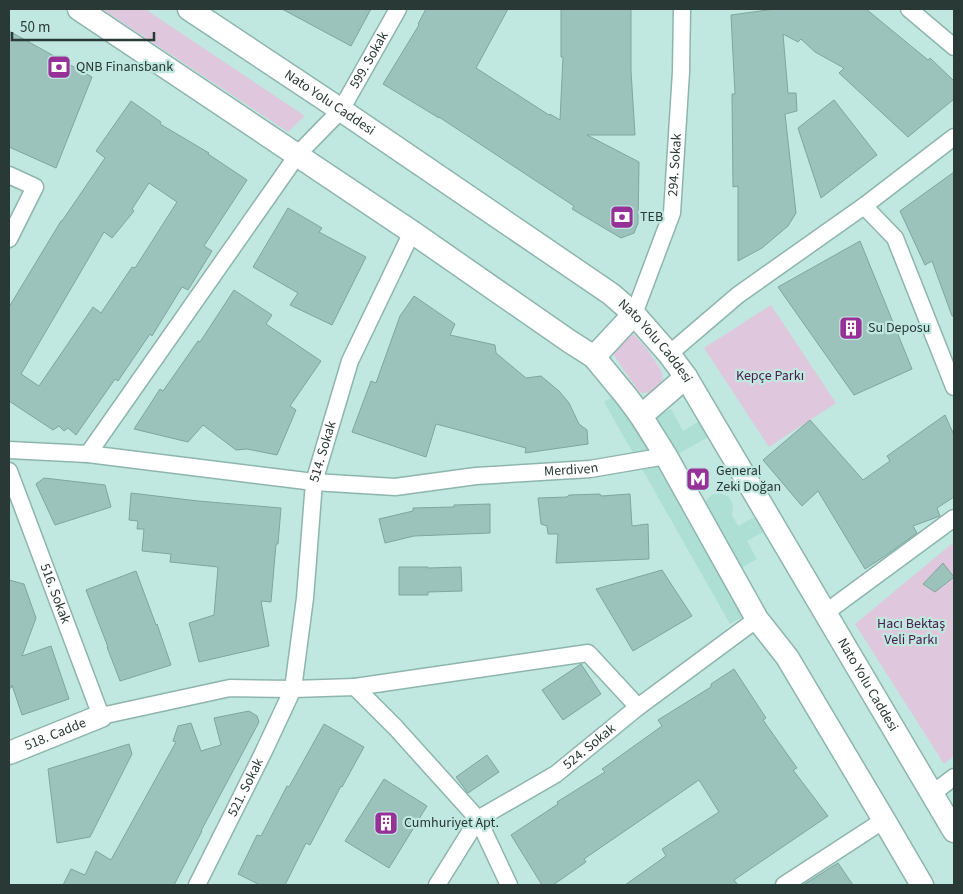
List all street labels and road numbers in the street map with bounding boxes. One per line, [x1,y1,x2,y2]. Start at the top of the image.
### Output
street label: 599. Sokak [345,28,393,93]
street label: Nato Yolu Caddesi [280,65,379,140]
street label: 294. Sokak [663,133,687,197]
street label: Nato Yolu Caddesi [614,294,697,387]
street label: 514. Sokak [304,419,342,485]
street label: Merdiven [543,458,600,482]
street label: 516. Sokak [35,561,76,627]
street label: Nato Yolu Caddesi [832,634,903,735]
street label: 518. Cadde [22,713,89,756]
street label: 524. Sokak [559,719,620,774]
street label: 521. Sokak [223,755,269,820]

